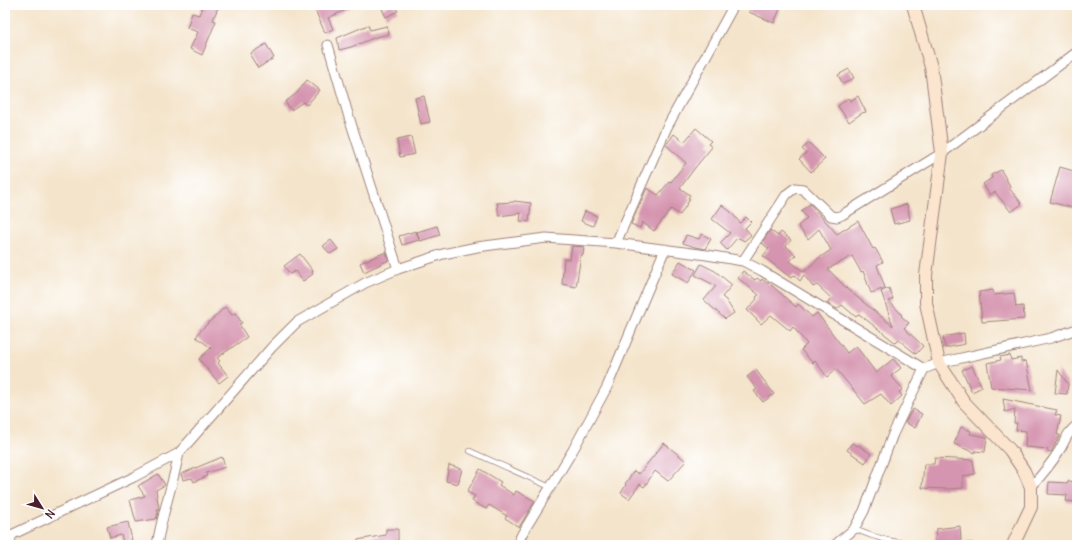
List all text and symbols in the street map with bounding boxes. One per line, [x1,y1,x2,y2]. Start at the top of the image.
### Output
north arrow [22,488,62,528]
text: N [42,507,58,521]

